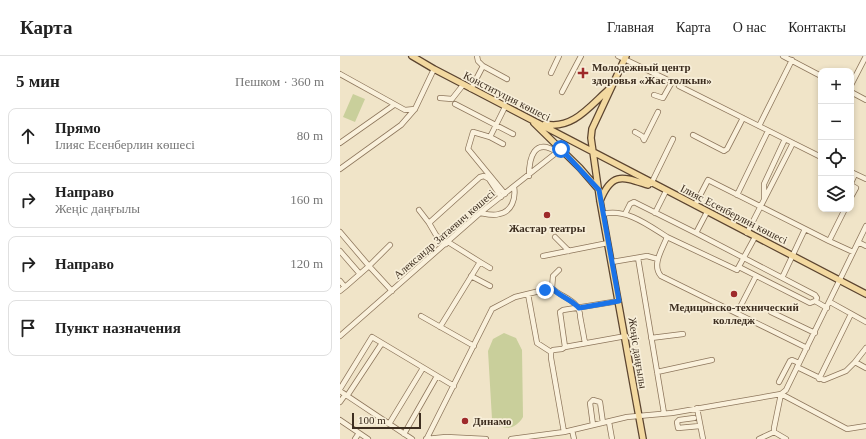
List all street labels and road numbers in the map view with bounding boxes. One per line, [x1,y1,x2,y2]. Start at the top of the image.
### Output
street label: Конституция көшесі [462,69,552,123]
street label: Ілияс Есенберлин көшесі [679,182,789,246]
street label: Александр Затаевич көшесі [391,187,497,281]
street label: Жеңіс даңғылы [626,317,650,390]

